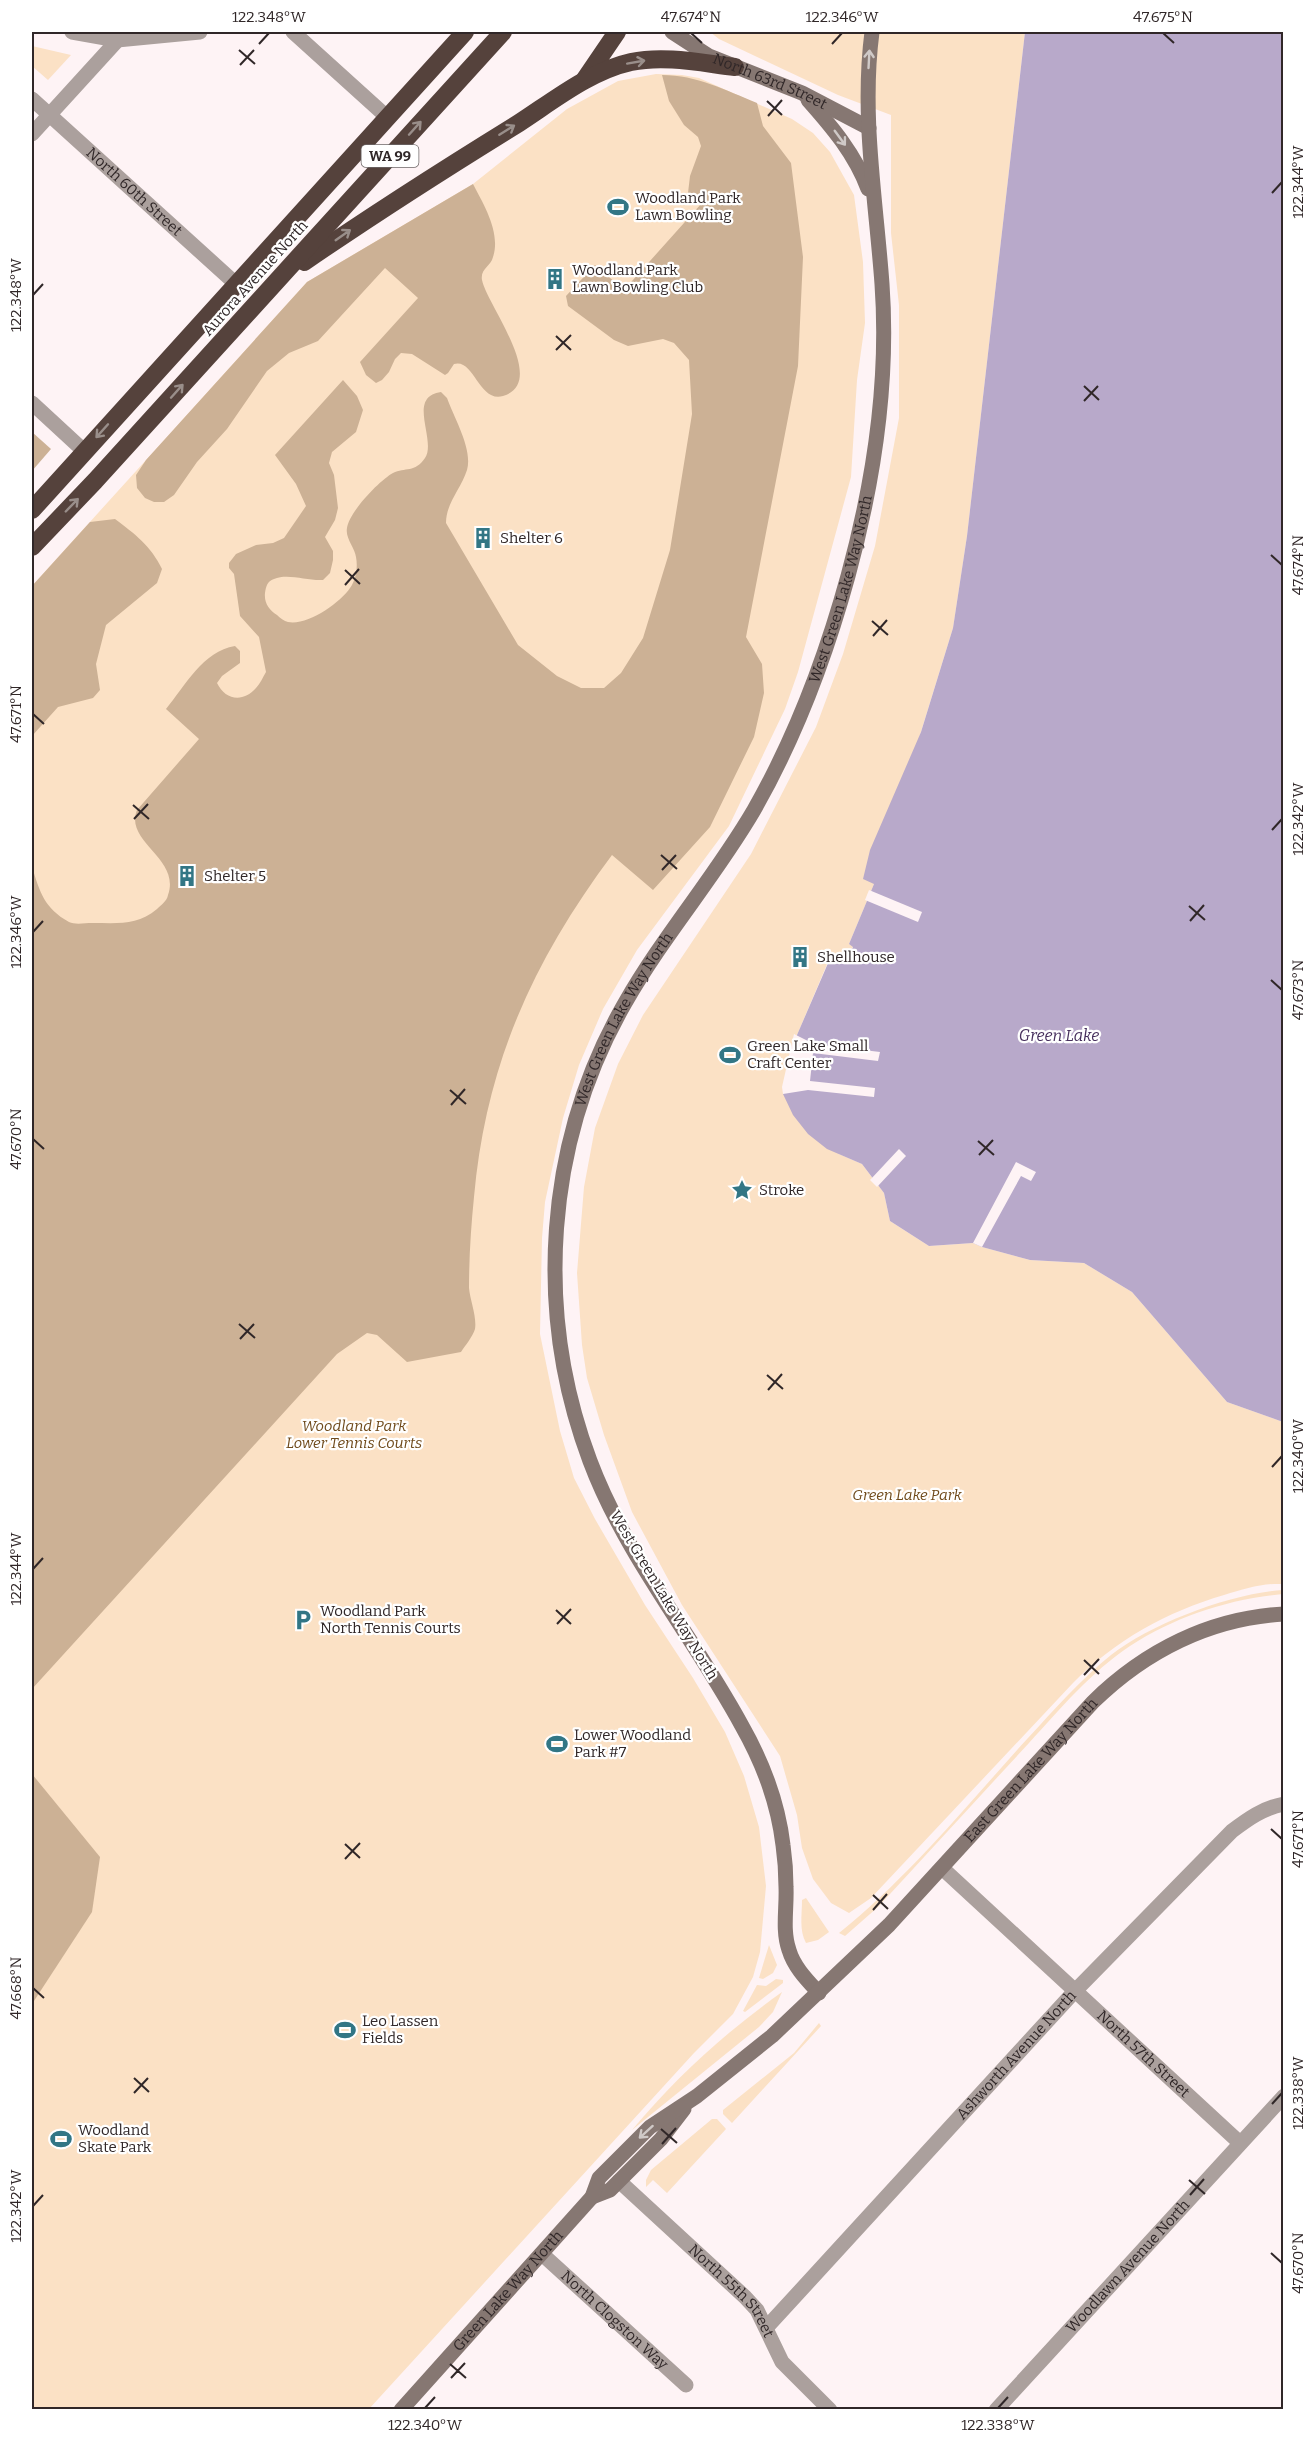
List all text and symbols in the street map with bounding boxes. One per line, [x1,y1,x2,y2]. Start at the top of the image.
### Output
text: 122.348°W [232,8,307,26]
text: 47.674°N [661,8,721,26]
text: 122.346°W [805,8,879,26]
text: 47.675°N [1133,8,1193,26]
street label: North 63rd Street [710,49,830,114]
one-way arrow [864,49,875,69]
one-way arrow [626,56,645,67]
one-way arrow [408,121,422,136]
one-way arrow [498,124,515,136]
one-way arrow [834,129,846,145]
street label: North 60th Street [83,144,186,240]
road number: WA 99 [362,145,418,167]
text: 122.344°W [1289,145,1307,219]
place label: Woodland Park Lawn Bowling [635,189,741,224]
sports icon: Woodland Park Lawn Bowling [606,195,630,219]
street label: Aurora Avenue North [198,216,312,339]
one-way arrow [334,229,351,241]
text: 122.348°W [7,257,25,332]
place label: Woodland Park Lawn Bowling Club [572,261,703,296]
building icon: Woodland Park Lawn Bowling Club [543,267,567,291]
one-way arrow [170,384,184,399]
one-way arrow [96,423,110,438]
street label: West Green Lake Way North [805,493,876,685]
one-way arrow [65,498,79,513]
building icon: Shelter 6 [471,526,495,550]
place label: Shelter 6 [500,529,563,547]
text: 47.674°N [1289,535,1307,595]
text: 47.671°N [7,685,25,743]
text: 122.342°W [1289,782,1307,856]
building icon: Shelter 5 [175,864,199,888]
place label: Shelter 5 [204,867,266,885]
text: 122.346°W [7,895,25,969]
street label: West Green Lake Way North [571,929,677,1109]
building icon: Shellhouse [788,945,812,969]
place label: Shellhouse [817,948,895,966]
text: 47.673°N [1289,960,1307,1020]
water label: Green Lake [1019,1026,1099,1045]
place label: Green Lake Small Craft Center [747,1037,868,1072]
sports icon: Green Lake Small Craft Center [718,1043,742,1067]
text: 47.670°N [7,1108,25,1170]
place icon: Stroke [730,1178,754,1202]
place label: Stroke [759,1181,804,1199]
park label: Woodland Park Lower Tennis Courts [286,1417,422,1452]
text: 122.340°W [1289,1418,1307,1493]
park label: Green Lake Park [852,1486,963,1504]
street label: West Green Lake Way North [606,1507,722,1683]
text: 122.344°W [7,1532,25,1606]
place label: Woodland Park North Tennis Courts [320,1602,461,1637]
parking icon: Woodland Park North Tennis Courts [291,1608,315,1632]
street label: East Green Lake Way North [960,1694,1102,1846]
place label: Lower Woodland Park #7 [574,1726,691,1761]
sports icon: Lower Woodland Park #7 [545,1732,569,1756]
text: 47.671°N [1289,1810,1307,1868]
text: 47.668°N [7,1956,25,2019]
street label: Ashworth Avenue North [953,1986,1080,2123]
street label: North 57th Street [1093,2007,1194,2101]
place label: Leo Lassen Fields [362,2012,439,2047]
sports icon: Leo Lassen Fields [333,2018,357,2042]
text: 122.338°W [1289,2056,1307,2130]
place label: Woodland Skate Park [78,2121,152,2156]
one-way arrow [639,2125,654,2139]
sports icon: Woodland Skate Park [49,2127,73,2151]
text: 122.342°W [7,2169,25,2243]
street label: Woodlawn Avenue North [1062,2196,1194,2337]
street label: Green Lake Way North [449,2226,567,2355]
text: 47.670°N [1289,2232,1307,2294]
street label: North 55th Street [685,2241,778,2341]
street label: North Clogston Way [557,2267,672,2373]
text: 122.340°W [388,2416,463,2434]
text: 122.338°W [961,2416,1035,2434]

